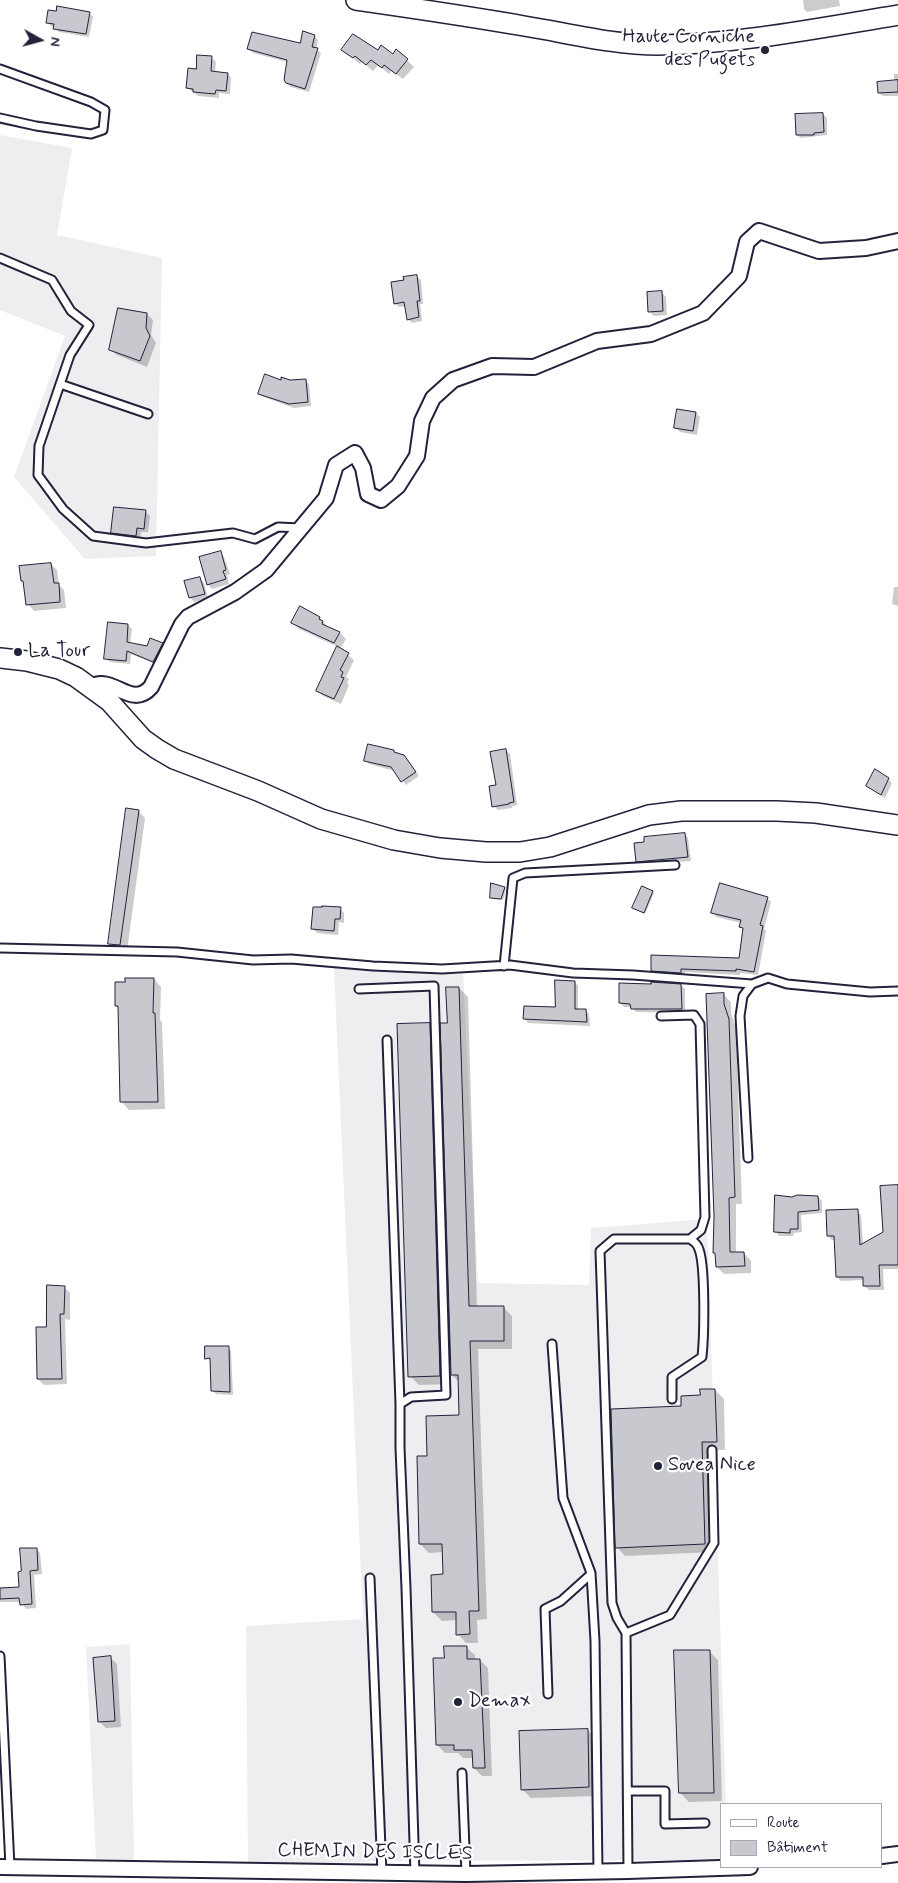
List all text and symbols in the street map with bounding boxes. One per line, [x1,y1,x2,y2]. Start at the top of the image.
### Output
north arrow [15,15,65,65]
place label: Haute Corniche des Pugets [623,26,755,73]
text: N [45,36,64,48]
marker: Haute Corniche des Pugets [759,44,771,56]
place label: La Tour [28,640,90,664]
marker: La Tour [12,646,24,658]
place label: Sovea Nice [668,1454,756,1478]
marker: Sovea Nice [652,1460,664,1472]
place label: Demax [468,1690,530,1714]
marker: Demax [452,1696,464,1708]
legend [720,1803,883,1868]
text: Route [767,1813,800,1833]
text: Bâtiment [767,1838,828,1858]
street label: CHEMIN DES ISCLES [277,1839,473,1867]

